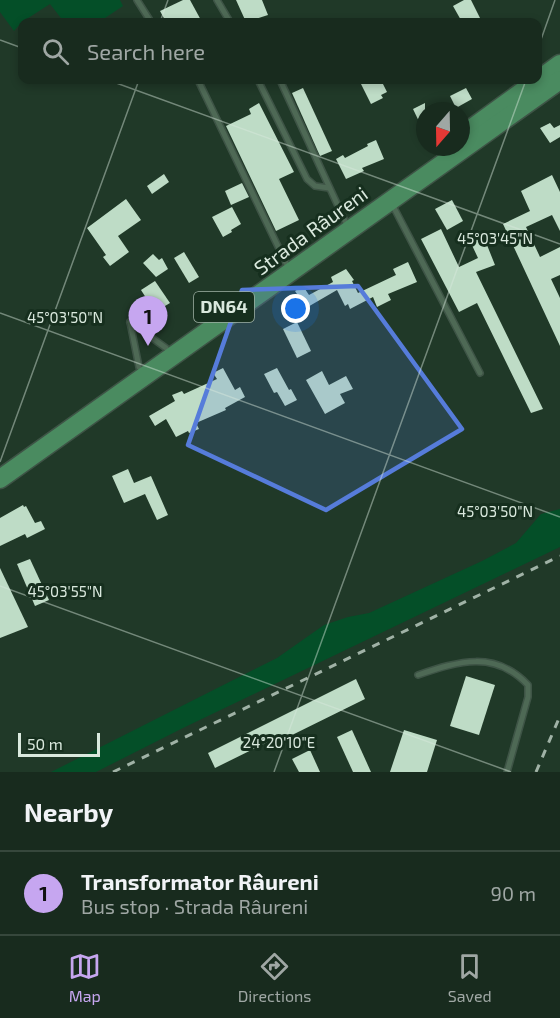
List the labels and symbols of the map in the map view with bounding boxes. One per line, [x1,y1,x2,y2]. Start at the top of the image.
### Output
north arrow [416,102,470,156]
street label: Strada Râureni [249,181,372,279]
text: 45°03'45"N [457,229,533,247]
road number: DN64 [194,292,254,322]
your location [281,294,310,323]
pin: 1 [128,296,168,346]
text: 45°03'50"N [27,308,103,326]
text: 45°03'50"N [457,502,533,520]
text: 45°03'55"N [27,582,103,600]
scale bar [18,730,100,758]
text: 24°20'10"E [243,733,315,751]

